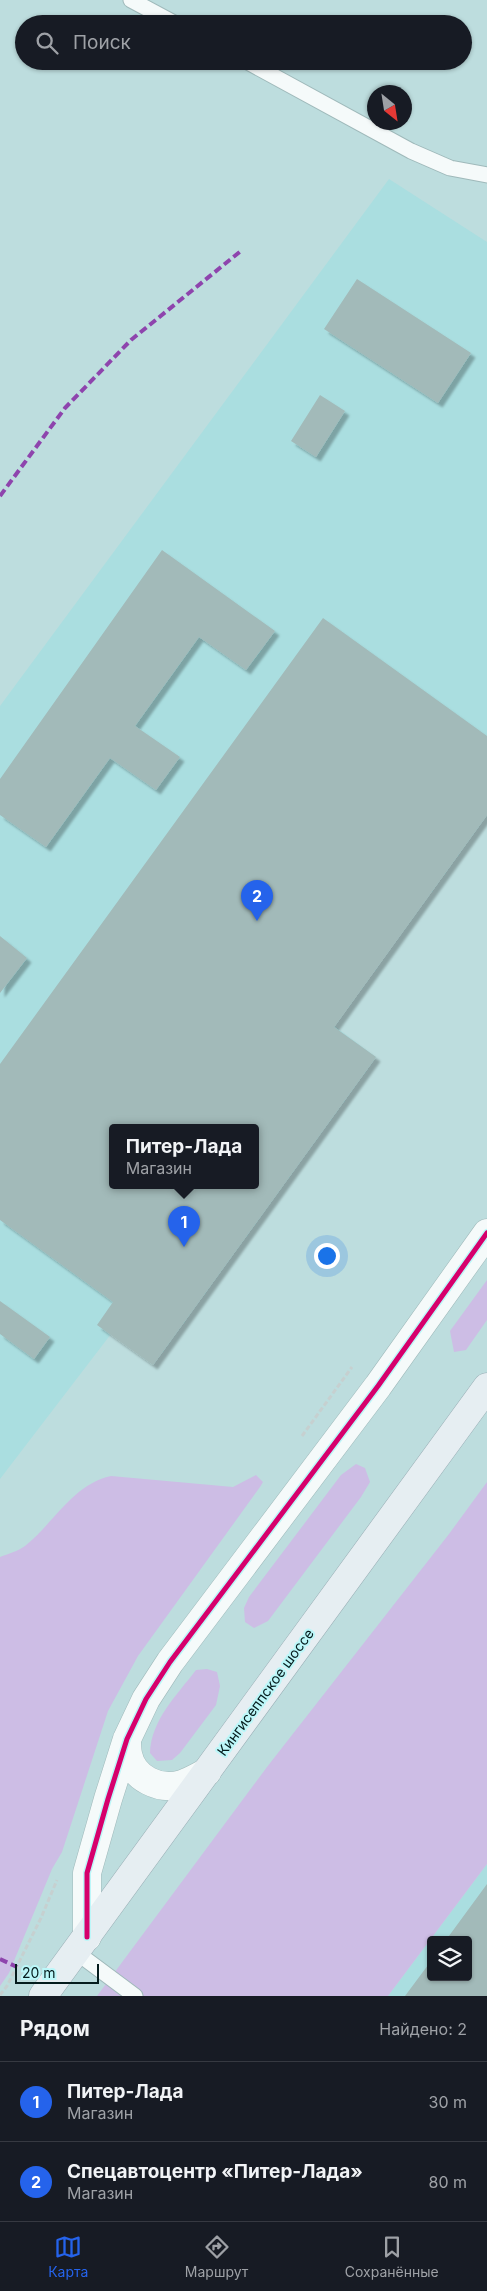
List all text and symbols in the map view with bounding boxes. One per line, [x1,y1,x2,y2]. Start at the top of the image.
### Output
search box [15,15,472,70]
icon: search [33,29,61,57]
text: Поиск [73,31,131,54]
north arrow [367,85,412,130]
pin: 2 [241,880,273,921]
popup [109,1124,259,1189]
text: Питер-Лада [126,1135,242,1158]
text: Магазин [126,1158,192,1178]
pin: 1 [168,1206,200,1247]
your location [314,1243,340,1269]
street label: Кингисеппское шоссе [213,1625,317,1759]
map controls [427,1936,472,1981]
button: layers [427,1936,472,1981]
scale bar [15,1961,99,1984]
text: 20 m [22,1964,56,1981]
text: Рядом [20,2016,90,2041]
text: Найдено: 2 [379,2019,467,2039]
text: Питер-Лада [67,2080,183,2103]
text: 1 [33,2092,39,2112]
text: 30 m [429,2092,467,2112]
text: Магазин [67,2103,133,2123]
text: Спецавтоцентр «Питер-Лада» [67,2160,363,2183]
text: 2 [31,2172,41,2192]
text: 80 m [428,2172,467,2192]
text: Магазин [67,2183,133,2203]
tab: Карта [48,2233,88,2280]
tab: Маршрут [185,2233,248,2280]
tab: Сохранённые [345,2233,439,2280]

